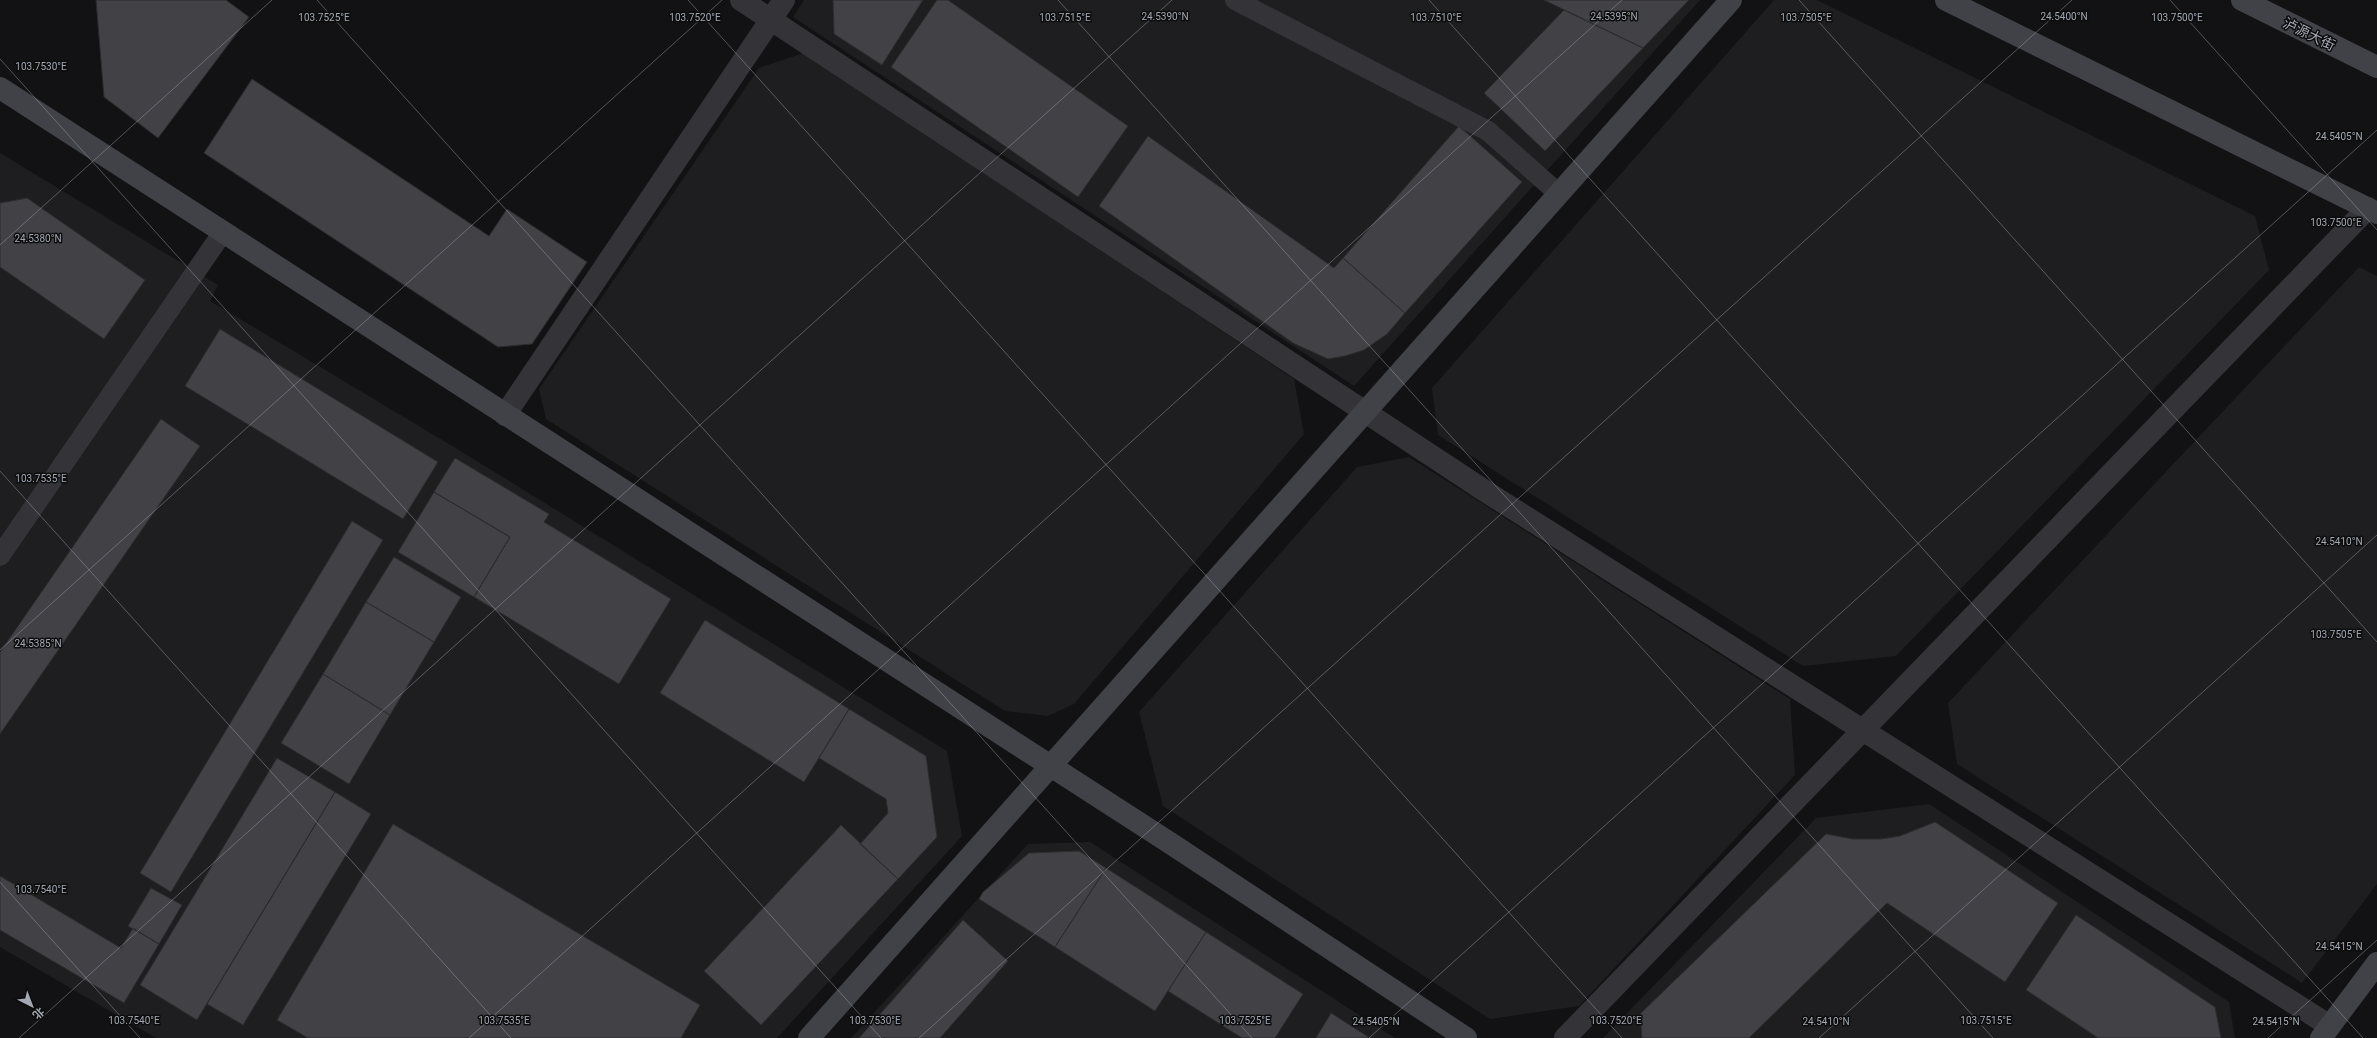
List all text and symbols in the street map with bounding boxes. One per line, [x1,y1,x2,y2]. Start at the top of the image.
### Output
text: 24.5390°N [1141,11,1189,22]
text: 24.5395°N [1590,11,1638,22]
text: 24.5400°N [2040,11,2088,22]
text: 103.7525°E [298,12,350,23]
text: 103.7520°E [669,12,721,23]
text: 103.7515°E [1039,12,1091,23]
text: 103.7510°E [1410,12,1462,23]
text: 103.7505°E [1780,12,1832,23]
text: 103.7500°E [2151,12,2203,23]
street label: 泸源大街 [2280,15,2338,53]
text: 103.7530°E [15,61,67,72]
text: 24.5405°N [2315,131,2363,142]
text: 103.7500°E [2310,217,2362,228]
text: 24.5380°N [14,233,62,244]
text: 103.7535°E [15,473,67,484]
text: 24.5410°N [2315,536,2363,547]
text: 103.7505°E [2310,629,2362,640]
text: 24.5385°N [14,638,62,649]
text: 103.7540°E [15,884,67,895]
text: 24.5415°N [2315,941,2363,952]
north arrow [12,986,52,1026]
text: 北 [30,1005,47,1022]
text: 103.7540°E [108,1015,160,1026]
text: 103.7535°E [478,1015,530,1026]
text: 103.7530°E [849,1015,901,1026]
text: 103.7525°E [1219,1015,1271,1026]
text: 103.7520°E [1590,1015,1642,1026]
text: 103.7515°E [1960,1015,2012,1026]
text: 24.5405°N [1352,1016,1400,1027]
text: 24.5410°N [1802,1016,1850,1027]
text: 24.5415°N [2252,1016,2300,1027]

